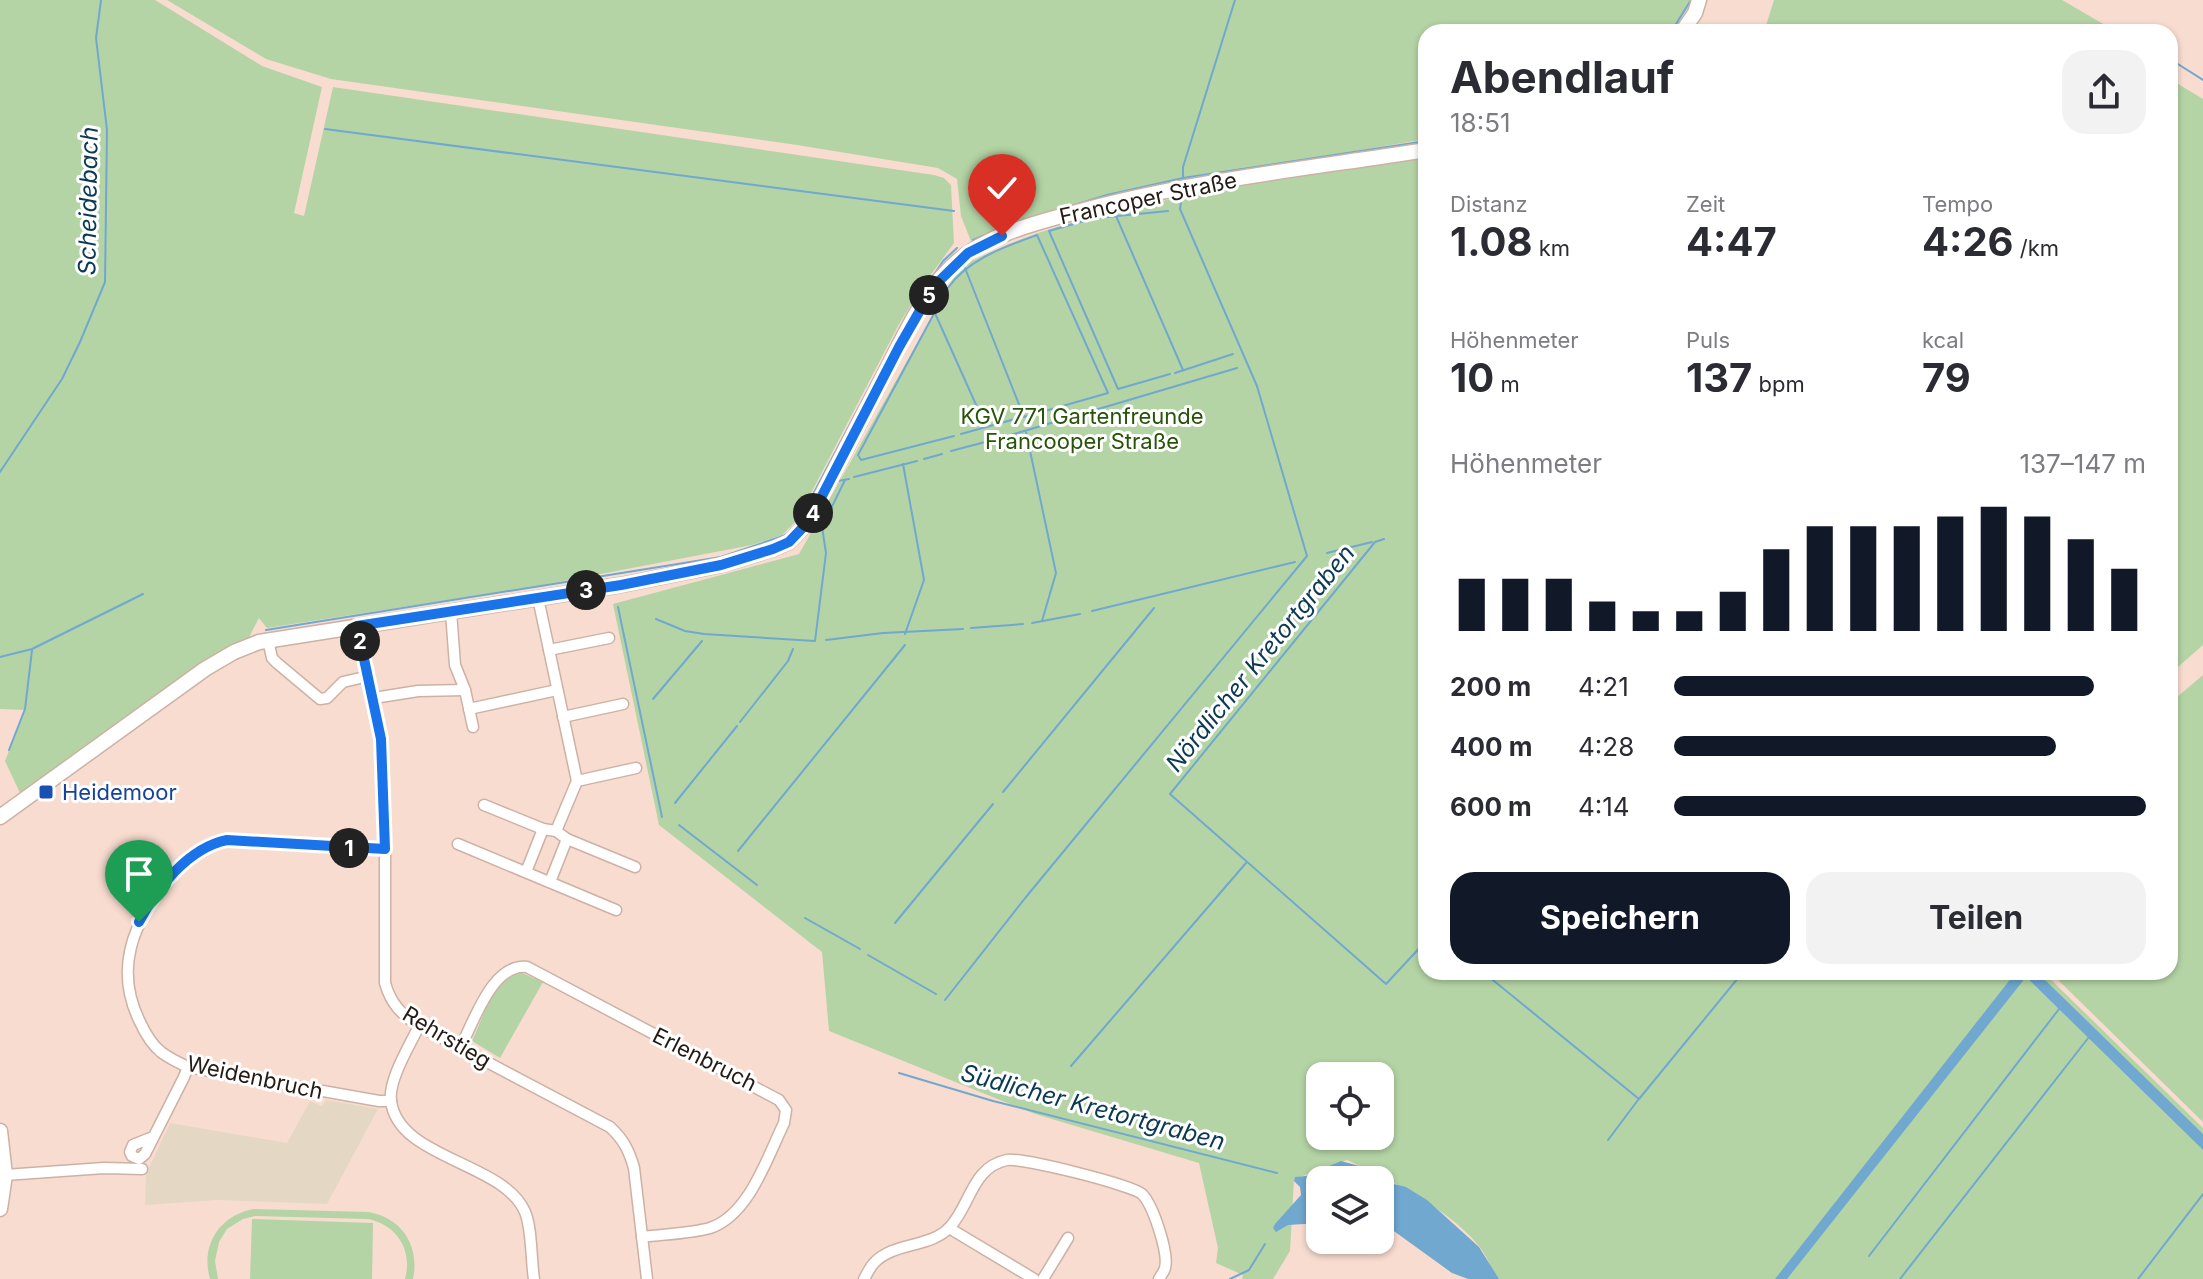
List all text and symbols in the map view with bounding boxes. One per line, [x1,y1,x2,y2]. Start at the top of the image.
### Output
text: Abendlauf [1450,50,1674,104]
button: share [2062,50,2146,134]
text: 18:51 [1450,107,1511,138]
water label: Scheidebach [72,126,104,276]
pin [968,154,1036,236]
icon: check [980,166,1024,210]
street label: Francoper Straße [1057,166,1239,230]
text: Distanz [1450,191,1528,217]
text: Zeit [1686,191,1725,217]
text: Tempo [1922,191,1993,217]
text: 1.08 [1450,217,1532,266]
text: 4:47 [1686,217,1777,266]
text: 4:26 [1922,217,2014,266]
text: km [1532,235,1570,261]
text: /km [2014,235,2059,261]
pin: 5 [909,275,949,315]
text: 5 [922,282,936,308]
text: Höhenmeter [1450,327,1579,353]
text: Puls [1686,327,1730,353]
text: kcal [1922,327,1964,353]
text: 10 [1450,353,1494,402]
text: 137 [1686,353,1752,402]
text: 79 [1922,353,1971,402]
text: m [1494,371,1520,397]
text: bpm [1752,371,1805,397]
park label: KGV 771 Gartenfreunde Francooper Straße [960,403,1204,454]
text: Höhenmeter [1450,448,1602,479]
text: 137–147 m [2019,448,2146,479]
pin: 4 [793,493,833,533]
text: 4 [806,500,820,526]
water label: Nördlicher Kretortgraben [1160,539,1360,777]
pin: 3 [566,570,606,610]
text: 3 [579,577,593,603]
pin: 2 [340,621,380,661]
text: 2 [353,628,367,654]
text: 200 m [1450,671,1531,702]
text: 4:21 [1578,671,1629,702]
text: 400 m [1450,731,1533,762]
text: 4:28 [1578,731,1634,762]
place label: Heidemoor [62,779,177,805]
marker: Heidemoor [37,783,55,801]
text: 600 m [1450,791,1532,822]
text: 4:14 [1578,791,1630,822]
pin: 1 [329,828,369,868]
text: 1 [344,835,354,861]
pin [105,840,173,922]
icon: arrive [117,852,161,896]
button: Speichern [1450,872,1790,964]
button: Teilen [1806,872,2146,964]
street label: Rehrstieg [398,1001,496,1073]
street label: Erlenbruch [649,1022,761,1096]
street label: Weidenbruch [185,1050,325,1104]
water label: Südlicher Kretortgraben [958,1058,1228,1156]
map controls [1306,1062,1394,1254]
button: locate [1306,1062,1394,1150]
button: layers [1306,1166,1394,1254]

